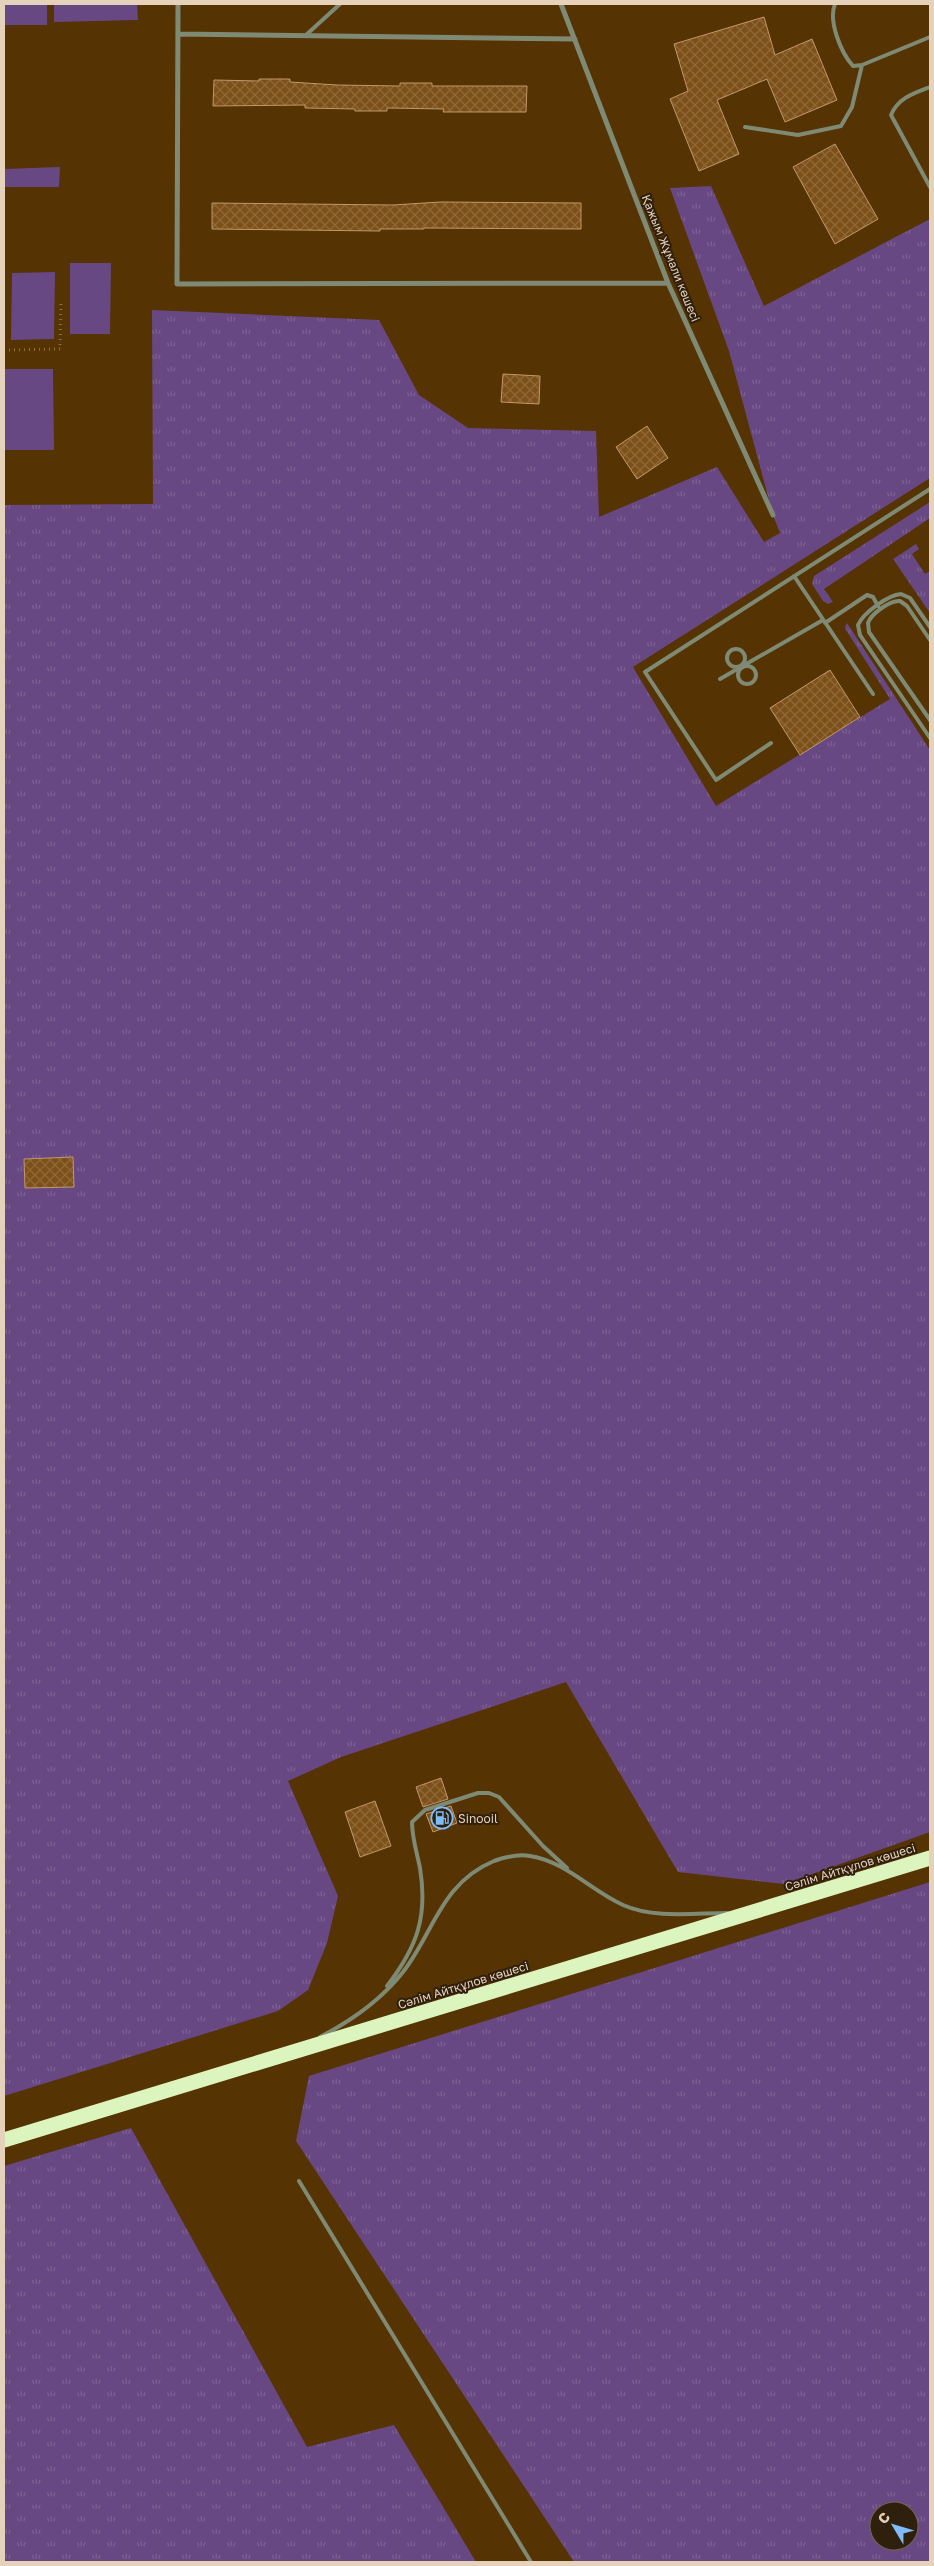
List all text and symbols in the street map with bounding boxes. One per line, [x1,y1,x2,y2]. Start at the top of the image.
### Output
street label: Қажым Жұмали көшесі [639,192,703,324]
fuel station icon: Sinooil [430,1806,454,1830]
place label: Sinooil [458,1811,498,1826]
street label: Сәлім Айтқұлов көшесі [783,1840,917,1894]
street label: Сәлім Айтқұлов көшесі [396,1958,530,2012]
north arrow [869,2501,919,2551]
text: С [874,2508,893,2527]

